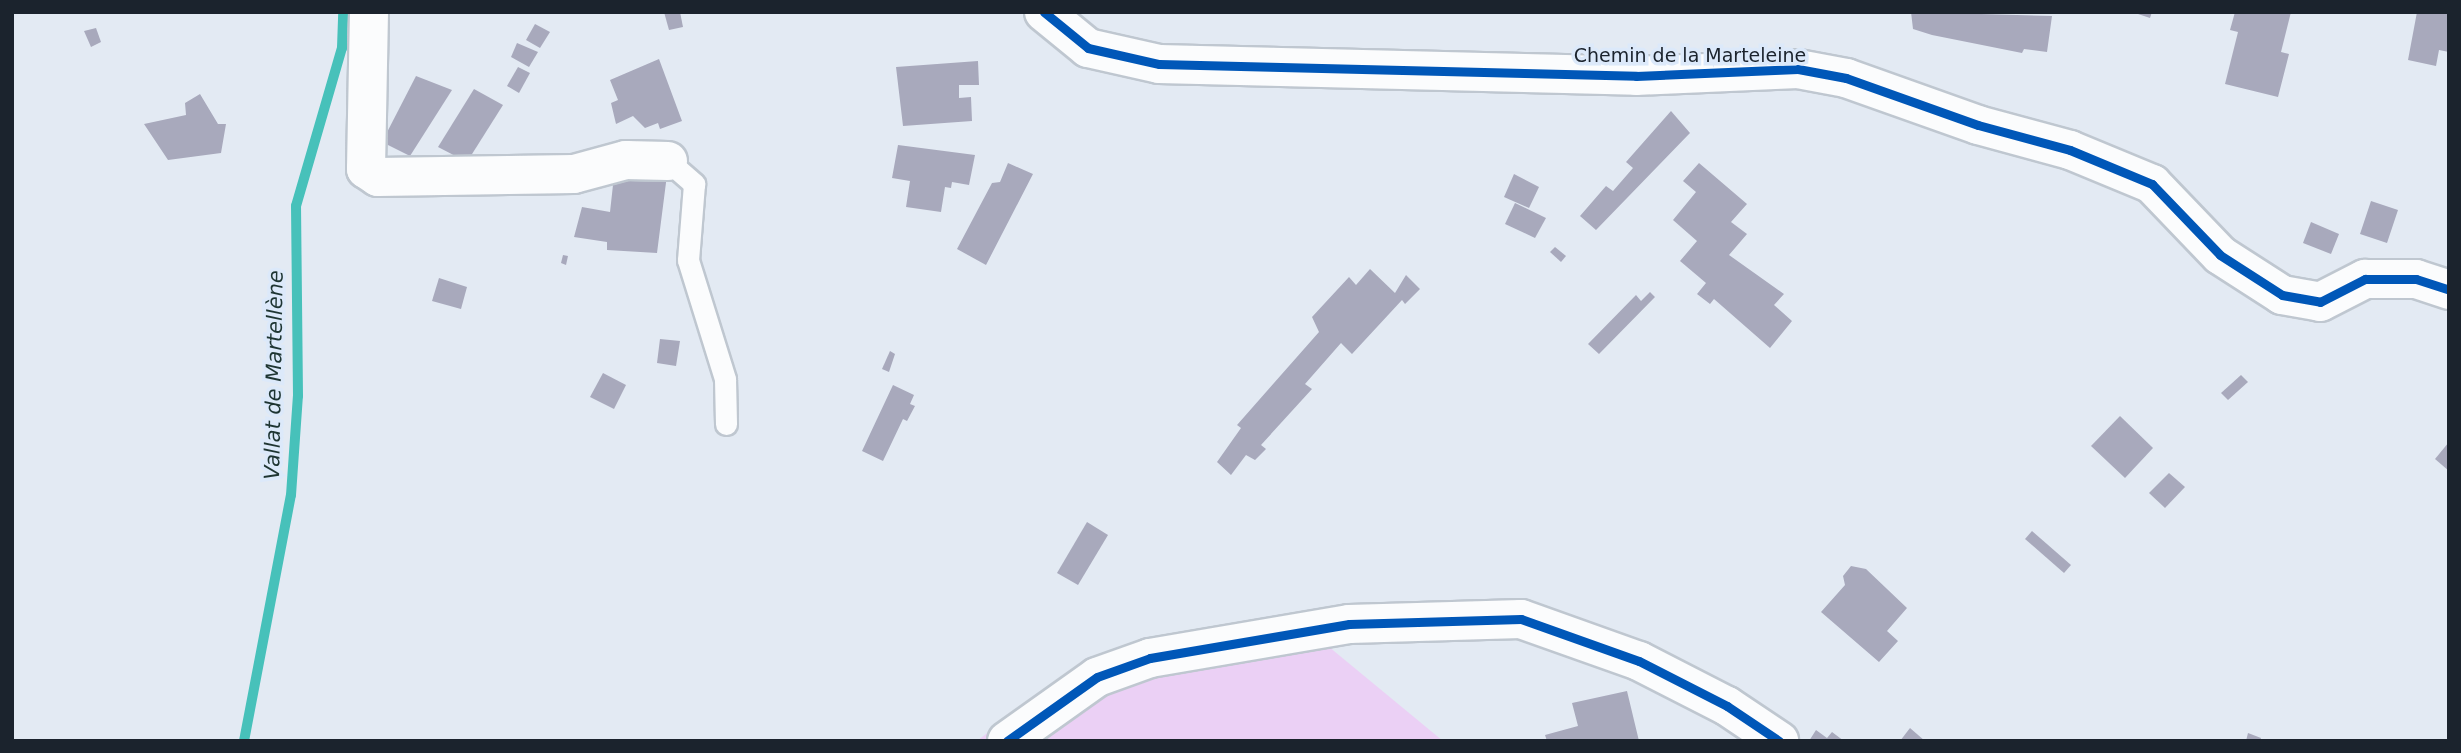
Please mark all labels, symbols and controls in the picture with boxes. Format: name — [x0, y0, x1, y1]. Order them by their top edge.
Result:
street label: Chemin de la Marteleine — [1574, 45, 1806, 67]
water label: Vallat de Martellène — [260, 270, 288, 480]

